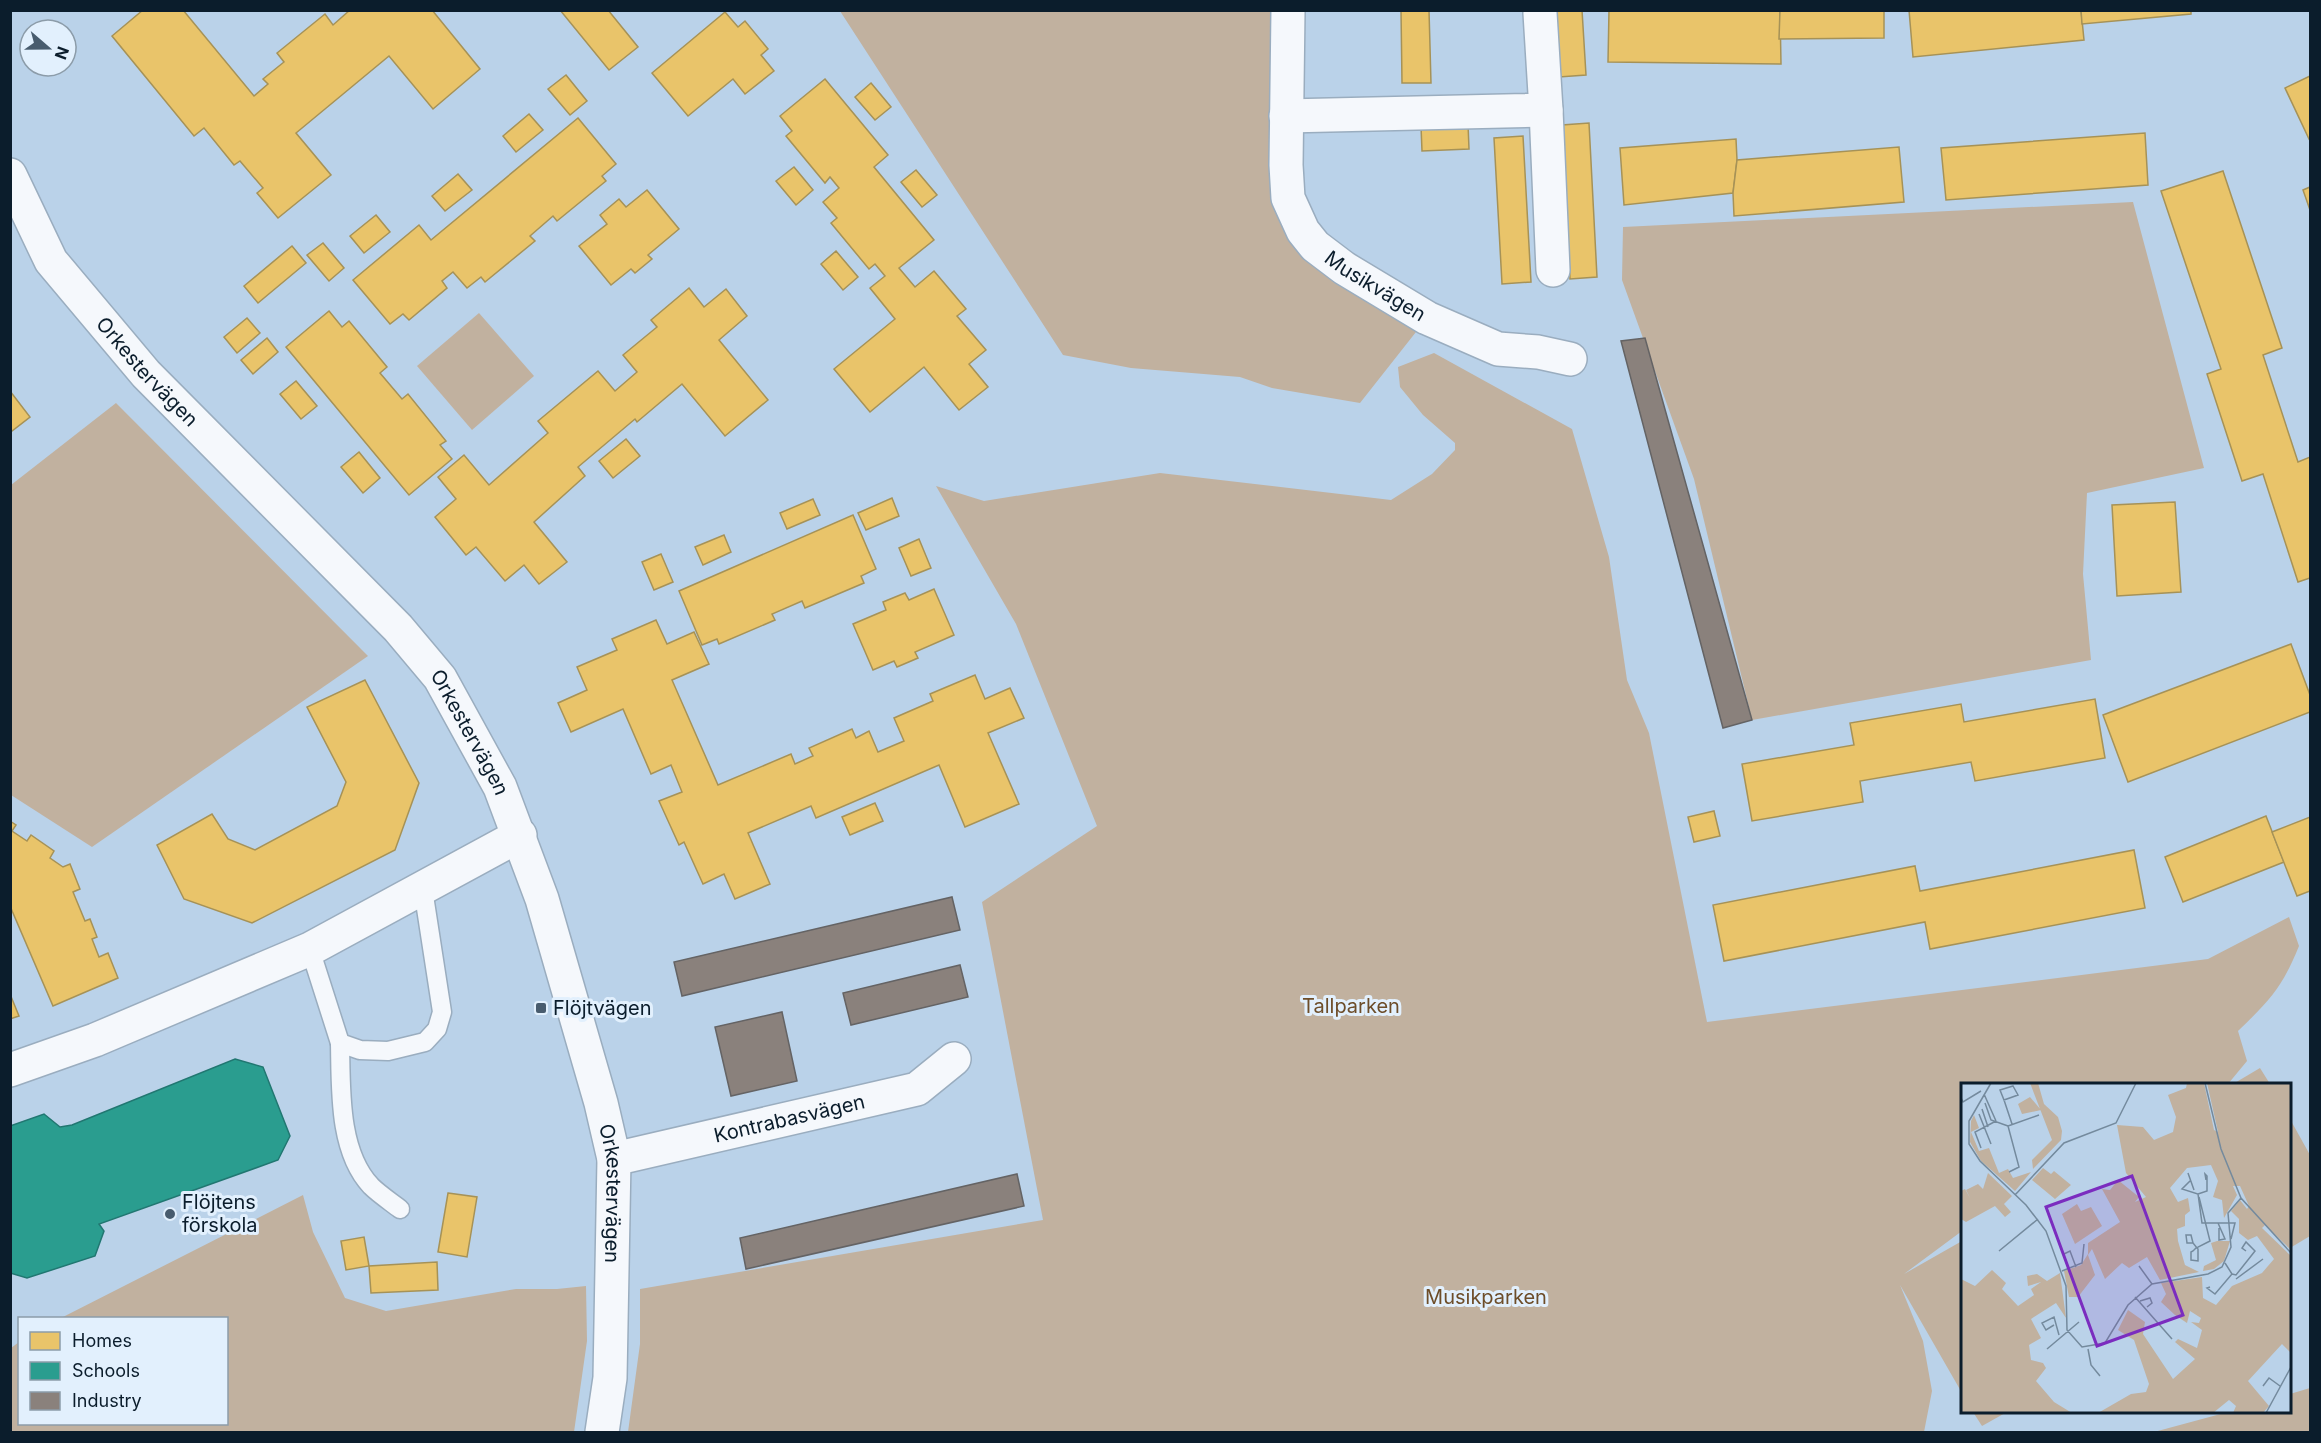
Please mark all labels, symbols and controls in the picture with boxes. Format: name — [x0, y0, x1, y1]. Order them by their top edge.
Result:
north arrow — [18, 18, 78, 78]
text: N — [51, 44, 74, 62]
street label: Musikvägen — [1320, 246, 1430, 326]
street label: Orkestervägen — [91, 312, 203, 431]
street label: Orkestervägen — [426, 664, 514, 798]
park label: Tallparken — [1302, 994, 1400, 1018]
place label: Flöjtvägen — [553, 996, 652, 1020]
marker: Flöjtvägen — [534, 1001, 548, 1015]
inset map — [1961, 1083, 2291, 1413]
street label: Kontrabasvägen — [712, 1089, 867, 1148]
street label: Orkestervägen — [594, 1121, 626, 1263]
place label: Flöjtens förskola — [182, 1190, 258, 1237]
marker: Flöjtens förskola — [163, 1207, 177, 1221]
park label: Musikparken — [1425, 1285, 1547, 1309]
legend — [18, 1317, 228, 1425]
text: Homes — [72, 1330, 132, 1351]
text: Schools — [72, 1360, 140, 1381]
text: Industry — [72, 1390, 142, 1411]

